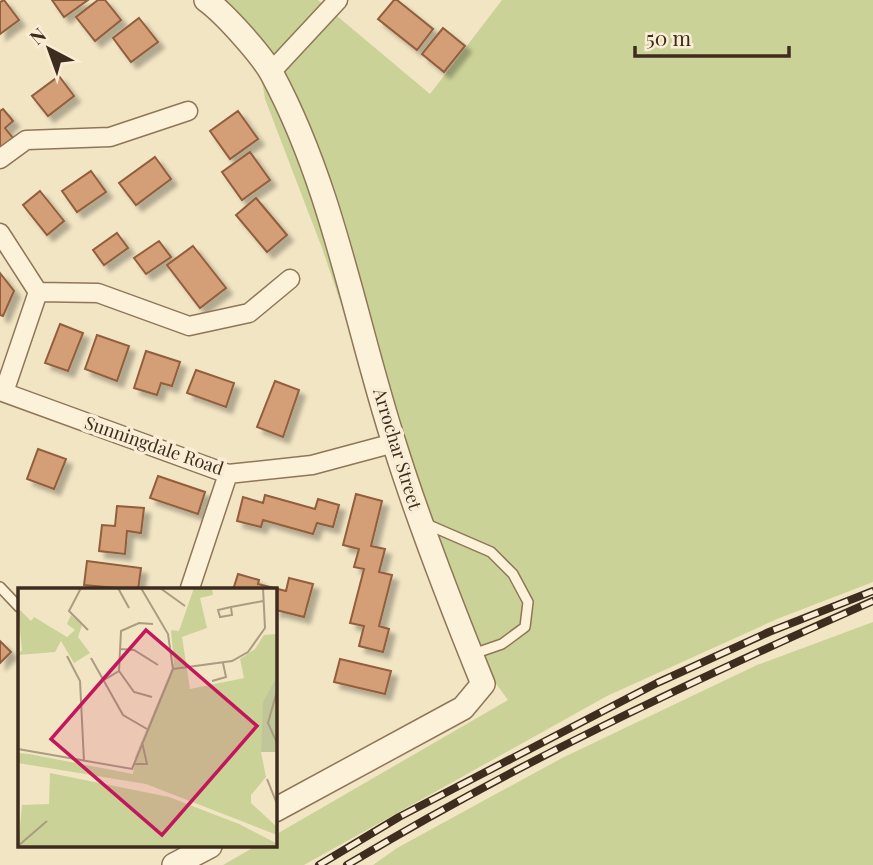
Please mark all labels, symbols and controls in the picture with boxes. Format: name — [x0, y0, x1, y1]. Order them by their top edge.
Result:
north arrow — [14, 14, 84, 84]
scale bar — [635, 14, 789, 58]
text: N — [23, 21, 51, 50]
text: 50 m — [646, 23, 692, 51]
street label: Arrochar Street — [368, 384, 428, 513]
street label: Sunningdale Road — [82, 410, 228, 480]
inset map — [18, 588, 276, 848]

